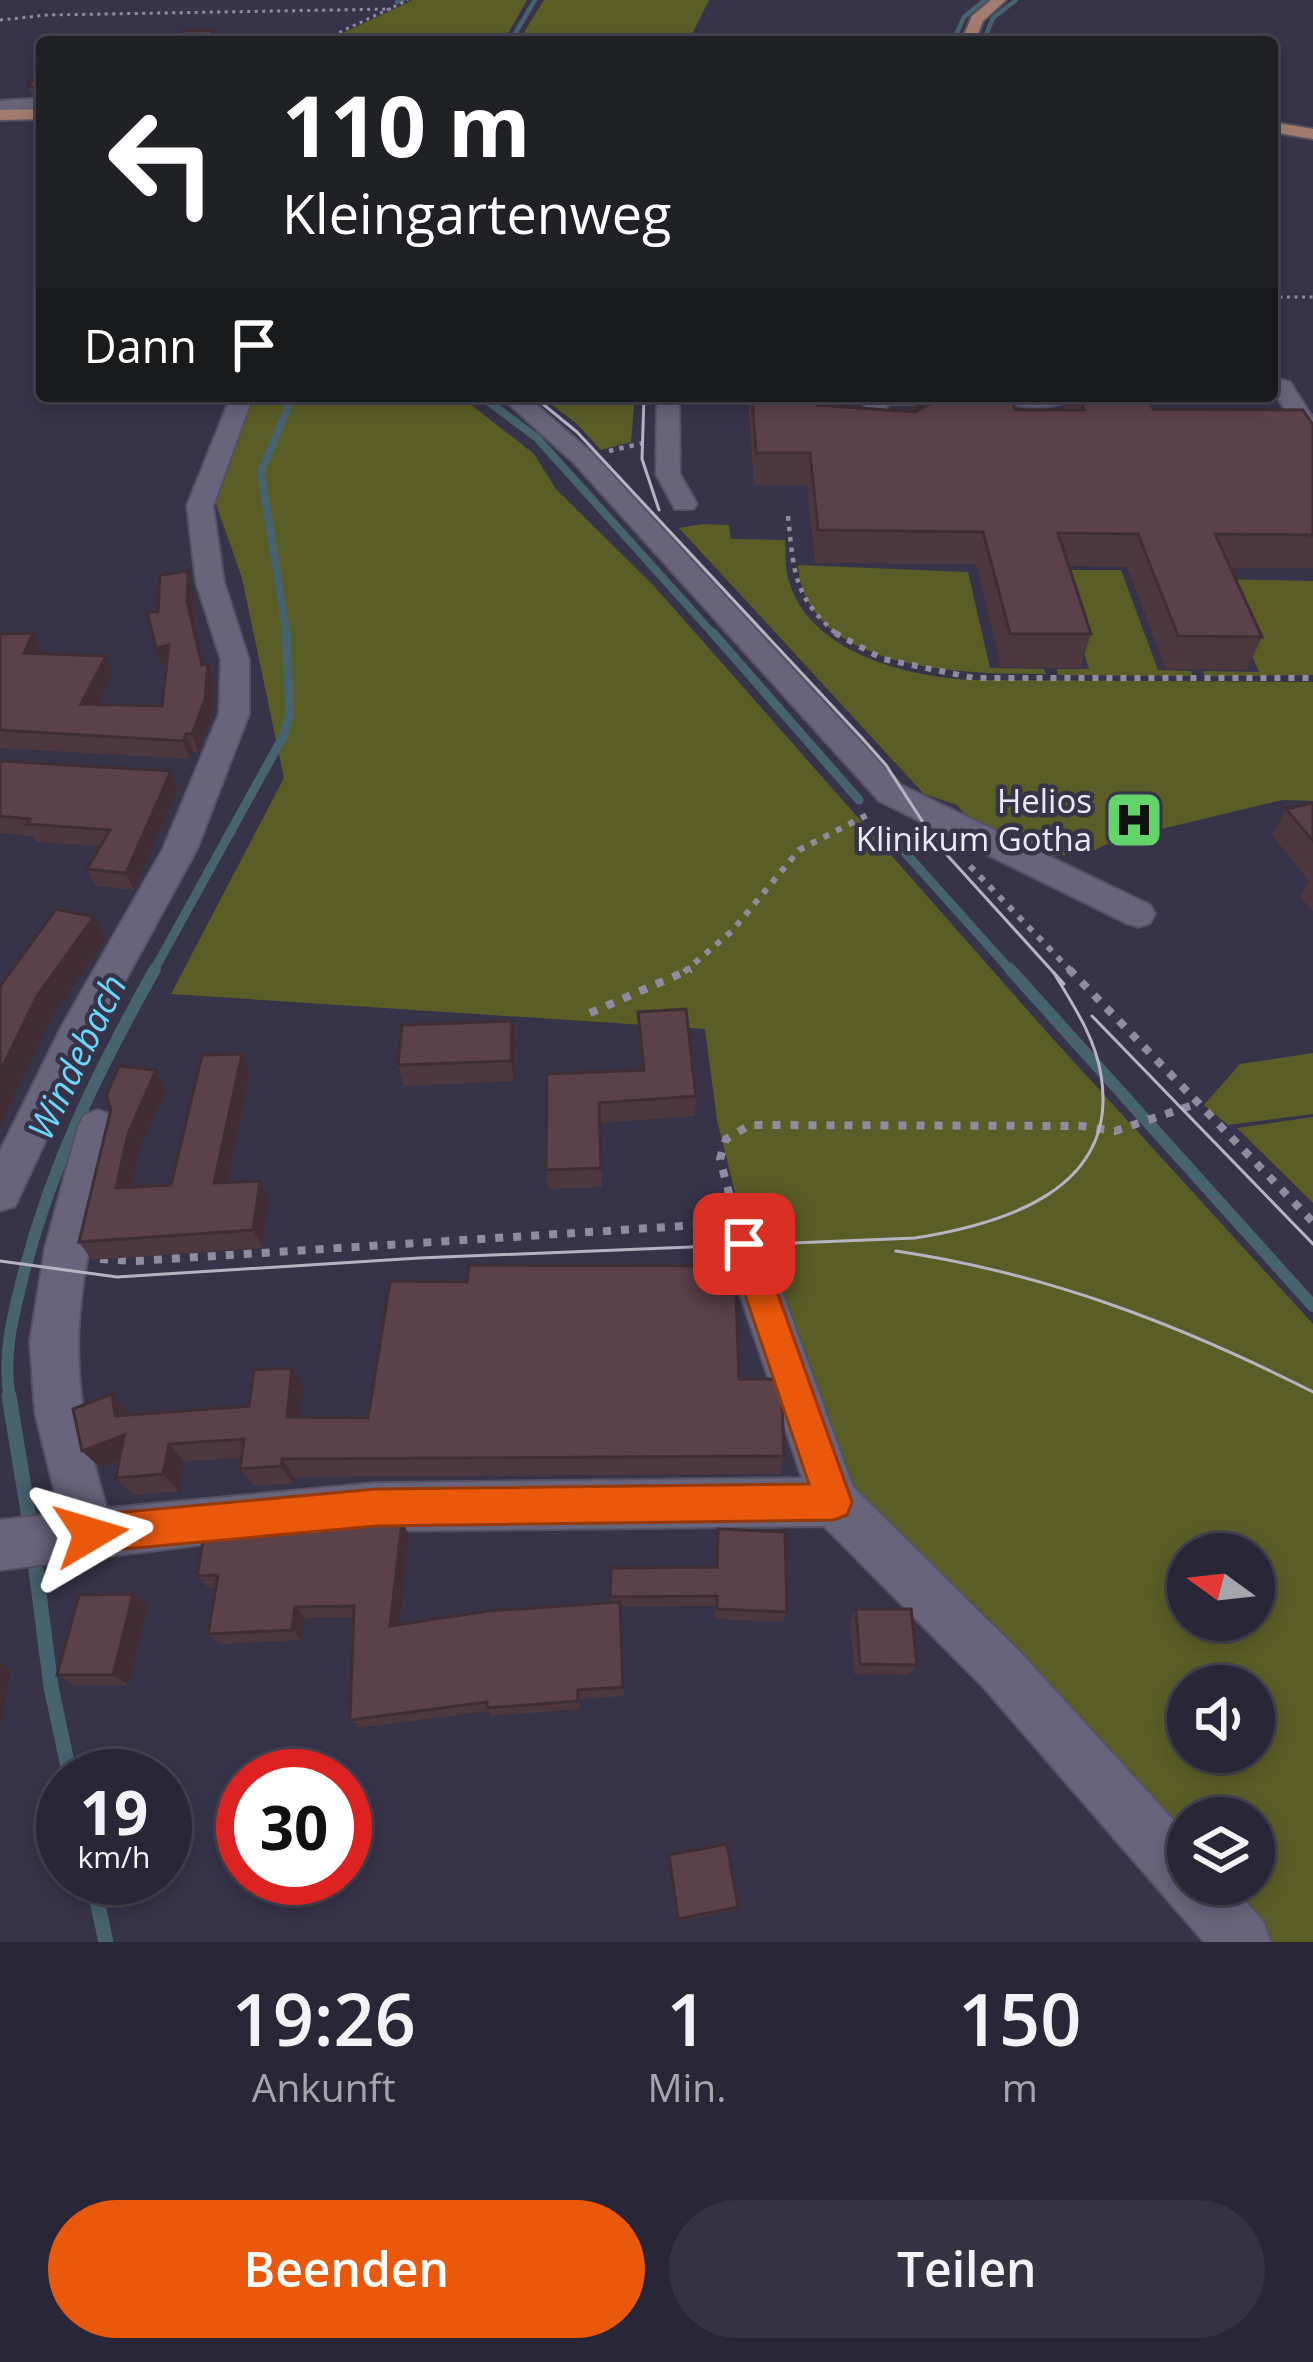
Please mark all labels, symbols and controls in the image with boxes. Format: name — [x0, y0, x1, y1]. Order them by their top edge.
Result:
text: 110 m — [282, 67, 530, 182]
icon: left — [84, 84, 240, 240]
text: Kleingartenweg — [282, 176, 671, 250]
icon: arrive — [221, 312, 287, 378]
text: Dann — [84, 315, 197, 376]
place label: Helios Klinikum Gotha — [856, 778, 1092, 861]
hospital icon: Helios Klinikum Gotha — [1103, 789, 1165, 851]
water label: Windebach — [16, 966, 137, 1147]
pin — [693, 1193, 795, 1295]
icon: arrive — [711, 1211, 777, 1277]
position arrow — [28, 1471, 154, 1597]
north arrow — [1167, 1533, 1275, 1641]
map controls — [1167, 1533, 1275, 1905]
button: sound — [1167, 1665, 1275, 1773]
speed limit sign: 30 — [216, 1749, 372, 1905]
text: 19 — [80, 1771, 148, 1853]
button: layers — [1167, 1797, 1275, 1905]
text: km/h — [78, 1836, 150, 1877]
text: 19:26 — [231, 1969, 416, 2067]
text: 1 — [666, 1969, 708, 2067]
text: 150 — [958, 1969, 1081, 2067]
text: Ankunft — [252, 2060, 396, 2113]
text: Min. — [647, 2060, 726, 2113]
text: m — [1002, 2060, 1038, 2113]
button: Beenden — [48, 2200, 645, 2338]
button: Teilen — [669, 2200, 1265, 2338]

